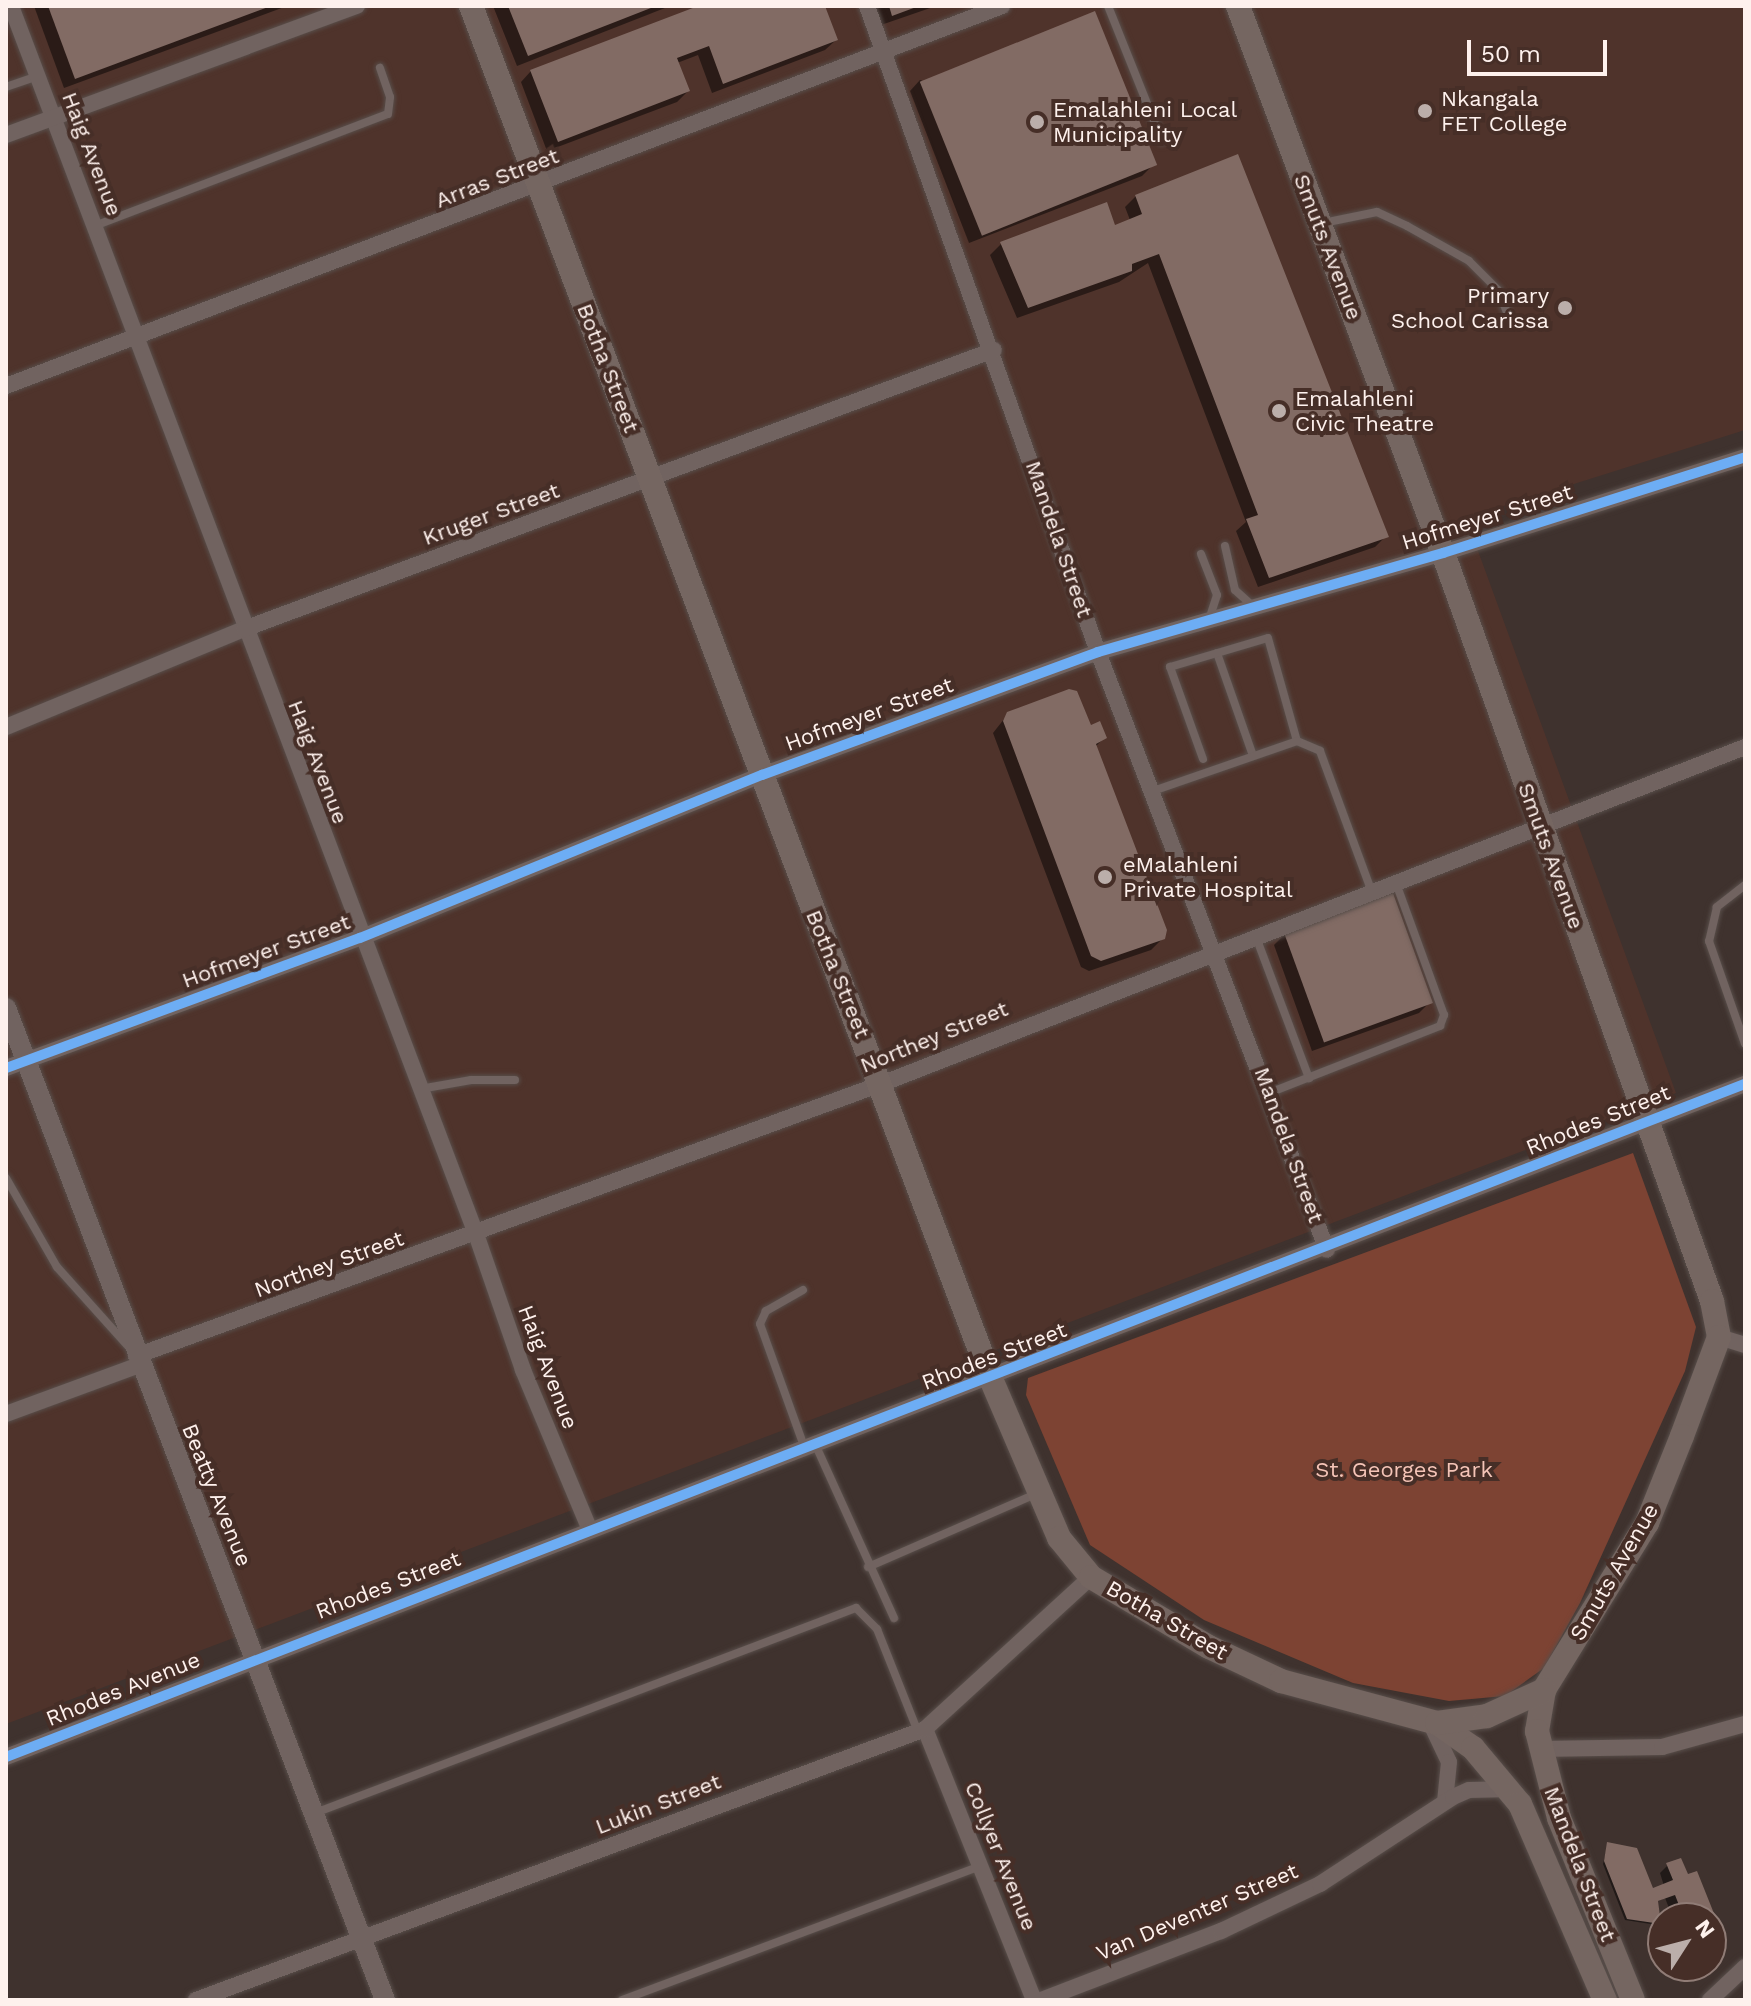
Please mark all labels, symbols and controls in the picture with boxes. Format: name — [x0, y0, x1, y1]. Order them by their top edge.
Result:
scale bar — [1471, 24, 1611, 74]
text: 50 m — [1481, 40, 1541, 68]
place label: Nkangala FET College — [1441, 85, 1568, 136]
street label: Haig Avenue — [56, 88, 128, 220]
place label: Emalahleni Local Municipality — [1053, 96, 1237, 148]
marker: Nkangala FET College — [1416, 102, 1434, 120]
marker: Emalahleni Local Municipality — [1028, 113, 1046, 131]
street label: Arras Street — [432, 142, 562, 214]
street label: Smuts Avenue — [1288, 170, 1368, 324]
place label: Primary School Carissa — [1390, 282, 1549, 334]
marker: Primary School Carissa — [1556, 299, 1574, 317]
street label: Botha Street — [571, 300, 645, 436]
place label: Emalahleni Civic Theatre — [1295, 385, 1435, 436]
marker: Emalahleni Civic Theatre — [1270, 402, 1288, 420]
street label: Mandela Street — [1020, 457, 1098, 621]
street label: Kruger Street — [419, 477, 563, 551]
street label: Hofmeyer Street — [1398, 478, 1576, 556]
street label: Hofmeyer Street — [781, 671, 957, 757]
street label: Haig Avenue — [282, 696, 354, 828]
street label: Smuts Avenue — [1512, 779, 1590, 933]
place label: eMalahleni Private Hospital — [1123, 851, 1293, 902]
marker: eMalahleni Private Hospital — [1094, 866, 1116, 888]
street label: Botha Street — [800, 906, 876, 1042]
street label: Hofmeyer Street — [178, 908, 354, 994]
street label: Northey Street — [856, 995, 1012, 1079]
street label: Mandela Street — [1249, 1063, 1329, 1227]
street label: Rhodes Street — [1522, 1079, 1674, 1161]
street label: Northey Street — [250, 1225, 408, 1303]
street label: Haig Avenue — [512, 1301, 584, 1433]
street label: Rhodes Street — [918, 1316, 1070, 1396]
street label: Beatty Avenue — [176, 1419, 258, 1571]
park label: St. Georges Park — [1315, 1457, 1493, 1483]
street label: Smuts Avenue — [1564, 1498, 1664, 1646]
street label: Rhodes Street — [312, 1545, 464, 1625]
street label: Botha Street — [1101, 1574, 1233, 1666]
street label: Rhodes Avenue — [42, 1646, 204, 1732]
street label: Lukin Street — [592, 1768, 724, 1840]
street label: Collyer Avenue — [959, 1777, 1043, 1935]
street label: Mandela Street — [1538, 1783, 1622, 1945]
street label: Van Deventer Street — [1092, 1857, 1302, 1967]
north arrow — [1647, 1902, 1727, 1982]
text: N — [1690, 1915, 1720, 1943]

